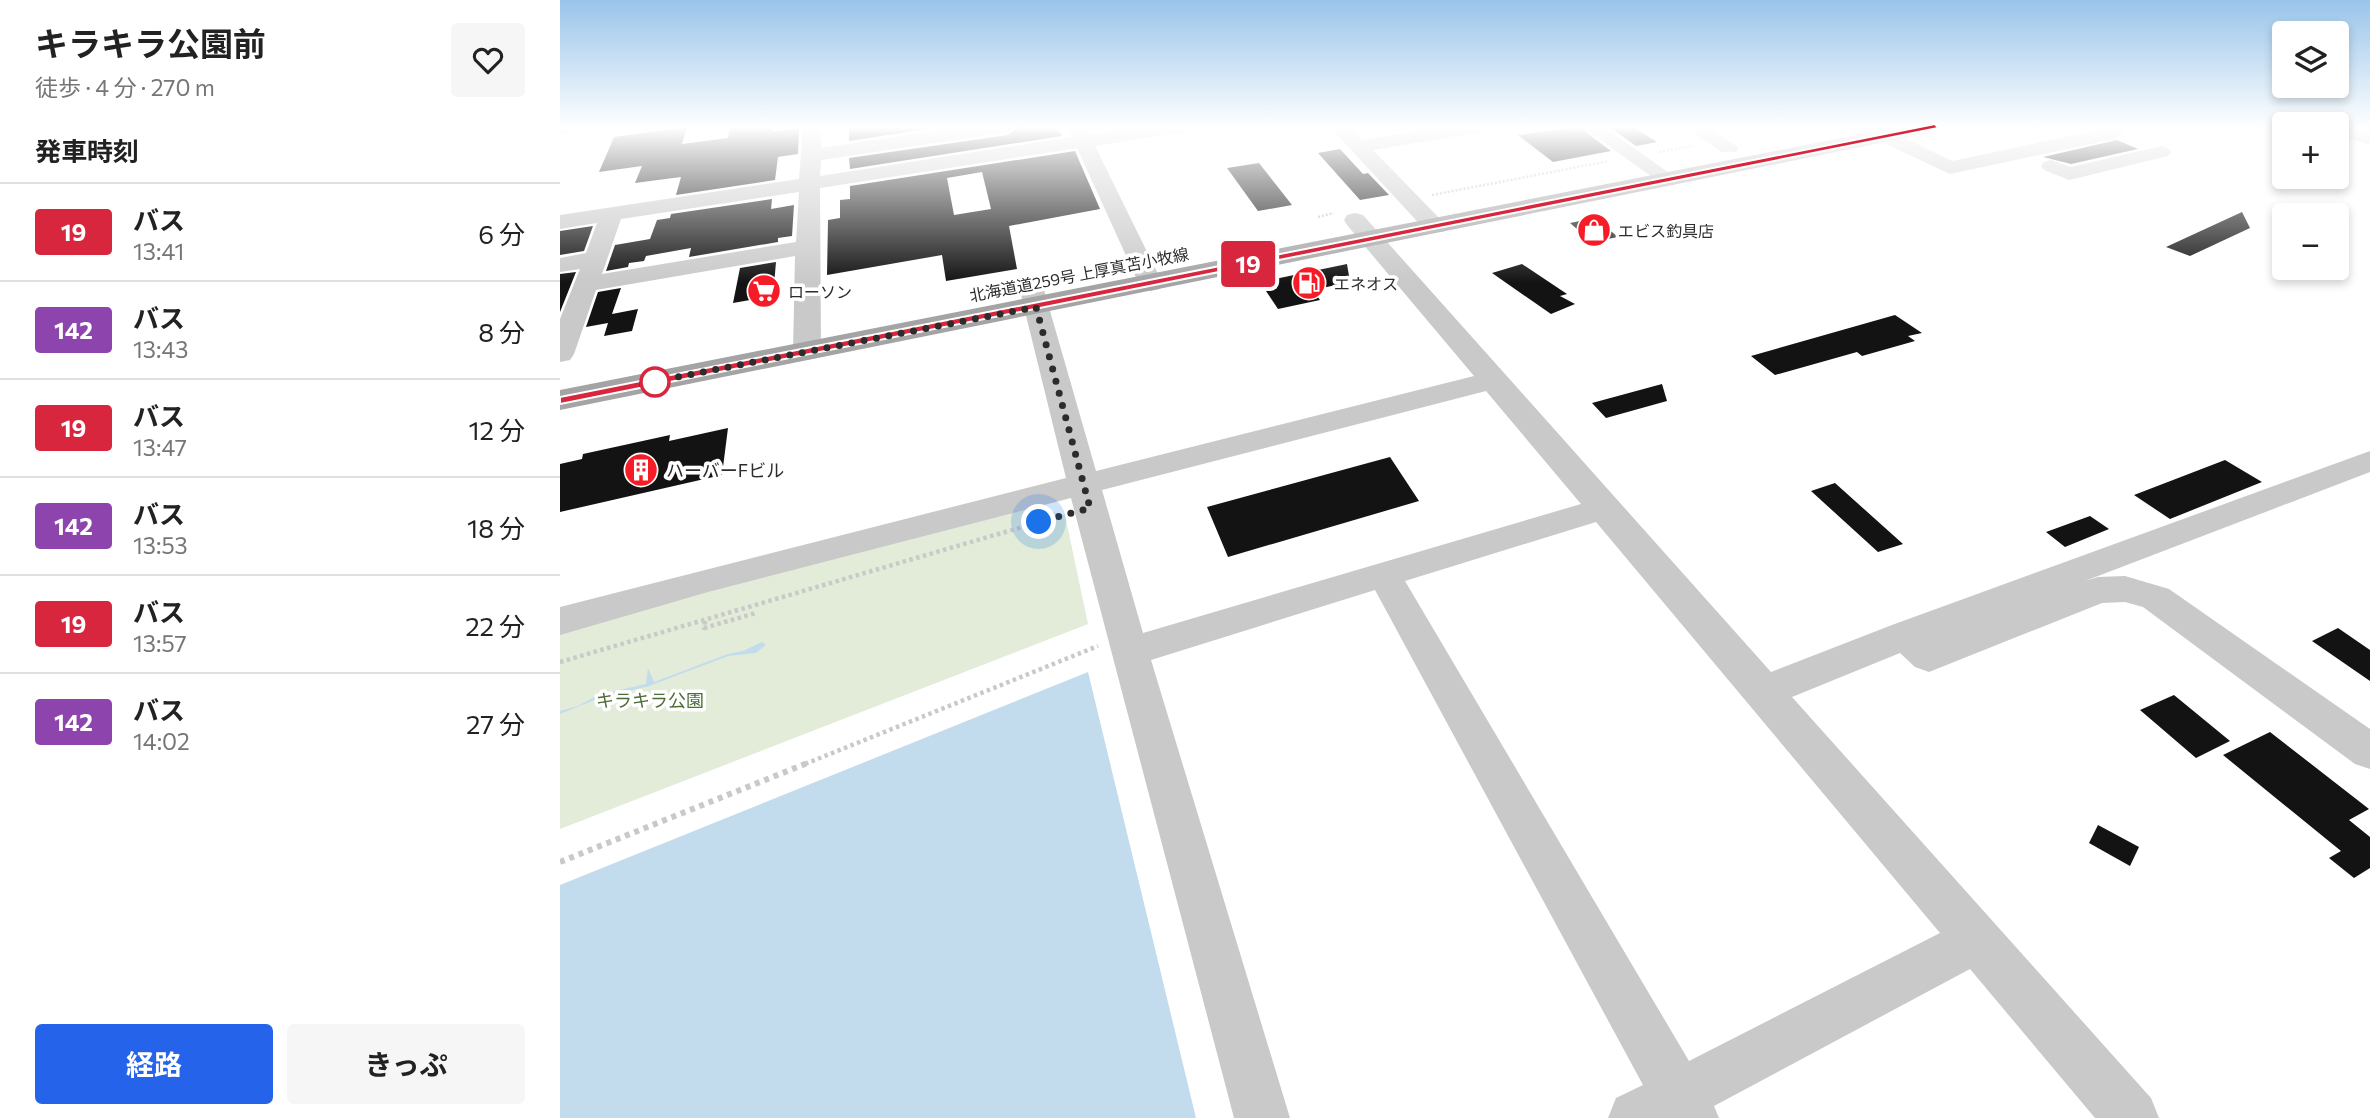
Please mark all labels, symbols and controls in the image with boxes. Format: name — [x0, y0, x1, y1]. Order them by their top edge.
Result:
map controls — [2272, 21, 2349, 280]
button: layers — [2272, 21, 2349, 98]
text: キラキラ公園前 — [35, 22, 266, 63]
button: heart — [451, 23, 525, 97]
text: 徒歩 · 4 分 · 270 m — [35, 73, 215, 101]
button: + — [2272, 112, 2349, 189]
text: 発車時刻 — [35, 135, 139, 166]
button: − — [2272, 203, 2349, 280]
text: バス — [133, 204, 185, 235]
shop icon: エビス釣具店 — [1575, 211, 1613, 249]
text: 19 — [61, 217, 86, 246]
text: 6 分 — [478, 218, 525, 249]
place label: エビス釣具店 — [1618, 221, 1714, 240]
text: 13:41 — [133, 237, 184, 265]
line badge: 19 — [1216, 241, 1280, 287]
street label: 北海道道259号 上厚真苫小牧線 — [968, 243, 1190, 305]
text: 19 — [1235, 249, 1261, 278]
fuel station icon: エネオス — [1290, 264, 1328, 302]
supermarket icon: ローソン — [745, 272, 783, 310]
place label: エネオス — [1334, 274, 1398, 293]
place label: ローソン — [788, 282, 852, 301]
text: バス — [133, 302, 185, 333]
text: 142 — [54, 315, 93, 344]
text: 8 分 — [478, 316, 525, 347]
text: 13:43 — [133, 335, 188, 363]
unlabelled marker — [640, 367, 670, 397]
text: バス — [133, 400, 185, 431]
text: 19 — [61, 413, 86, 442]
text: 12 分 — [468, 414, 525, 445]
text: 13:47 — [133, 433, 187, 461]
building icon: ハーバーFビル — [622, 451, 660, 489]
place label: ハーバーFビル — [666, 459, 784, 481]
text: バス — [133, 498, 185, 529]
your location — [1021, 504, 1056, 539]
text: 142 — [54, 511, 93, 540]
text: 18 分 — [467, 512, 525, 543]
text: 13:53 — [133, 531, 188, 559]
text: バス — [133, 596, 185, 627]
text: 19 — [61, 609, 86, 638]
text: 22 分 — [465, 610, 525, 641]
text: 13:57 — [133, 629, 187, 657]
park label: キラキラ公園 — [596, 689, 704, 711]
text: バス — [133, 694, 185, 725]
text: 142 — [54, 707, 93, 736]
text: 27 分 — [466, 708, 525, 739]
text: 14:02 — [133, 727, 190, 755]
button: 経路 — [35, 1024, 273, 1104]
button: きっぷ — [287, 1024, 525, 1104]

